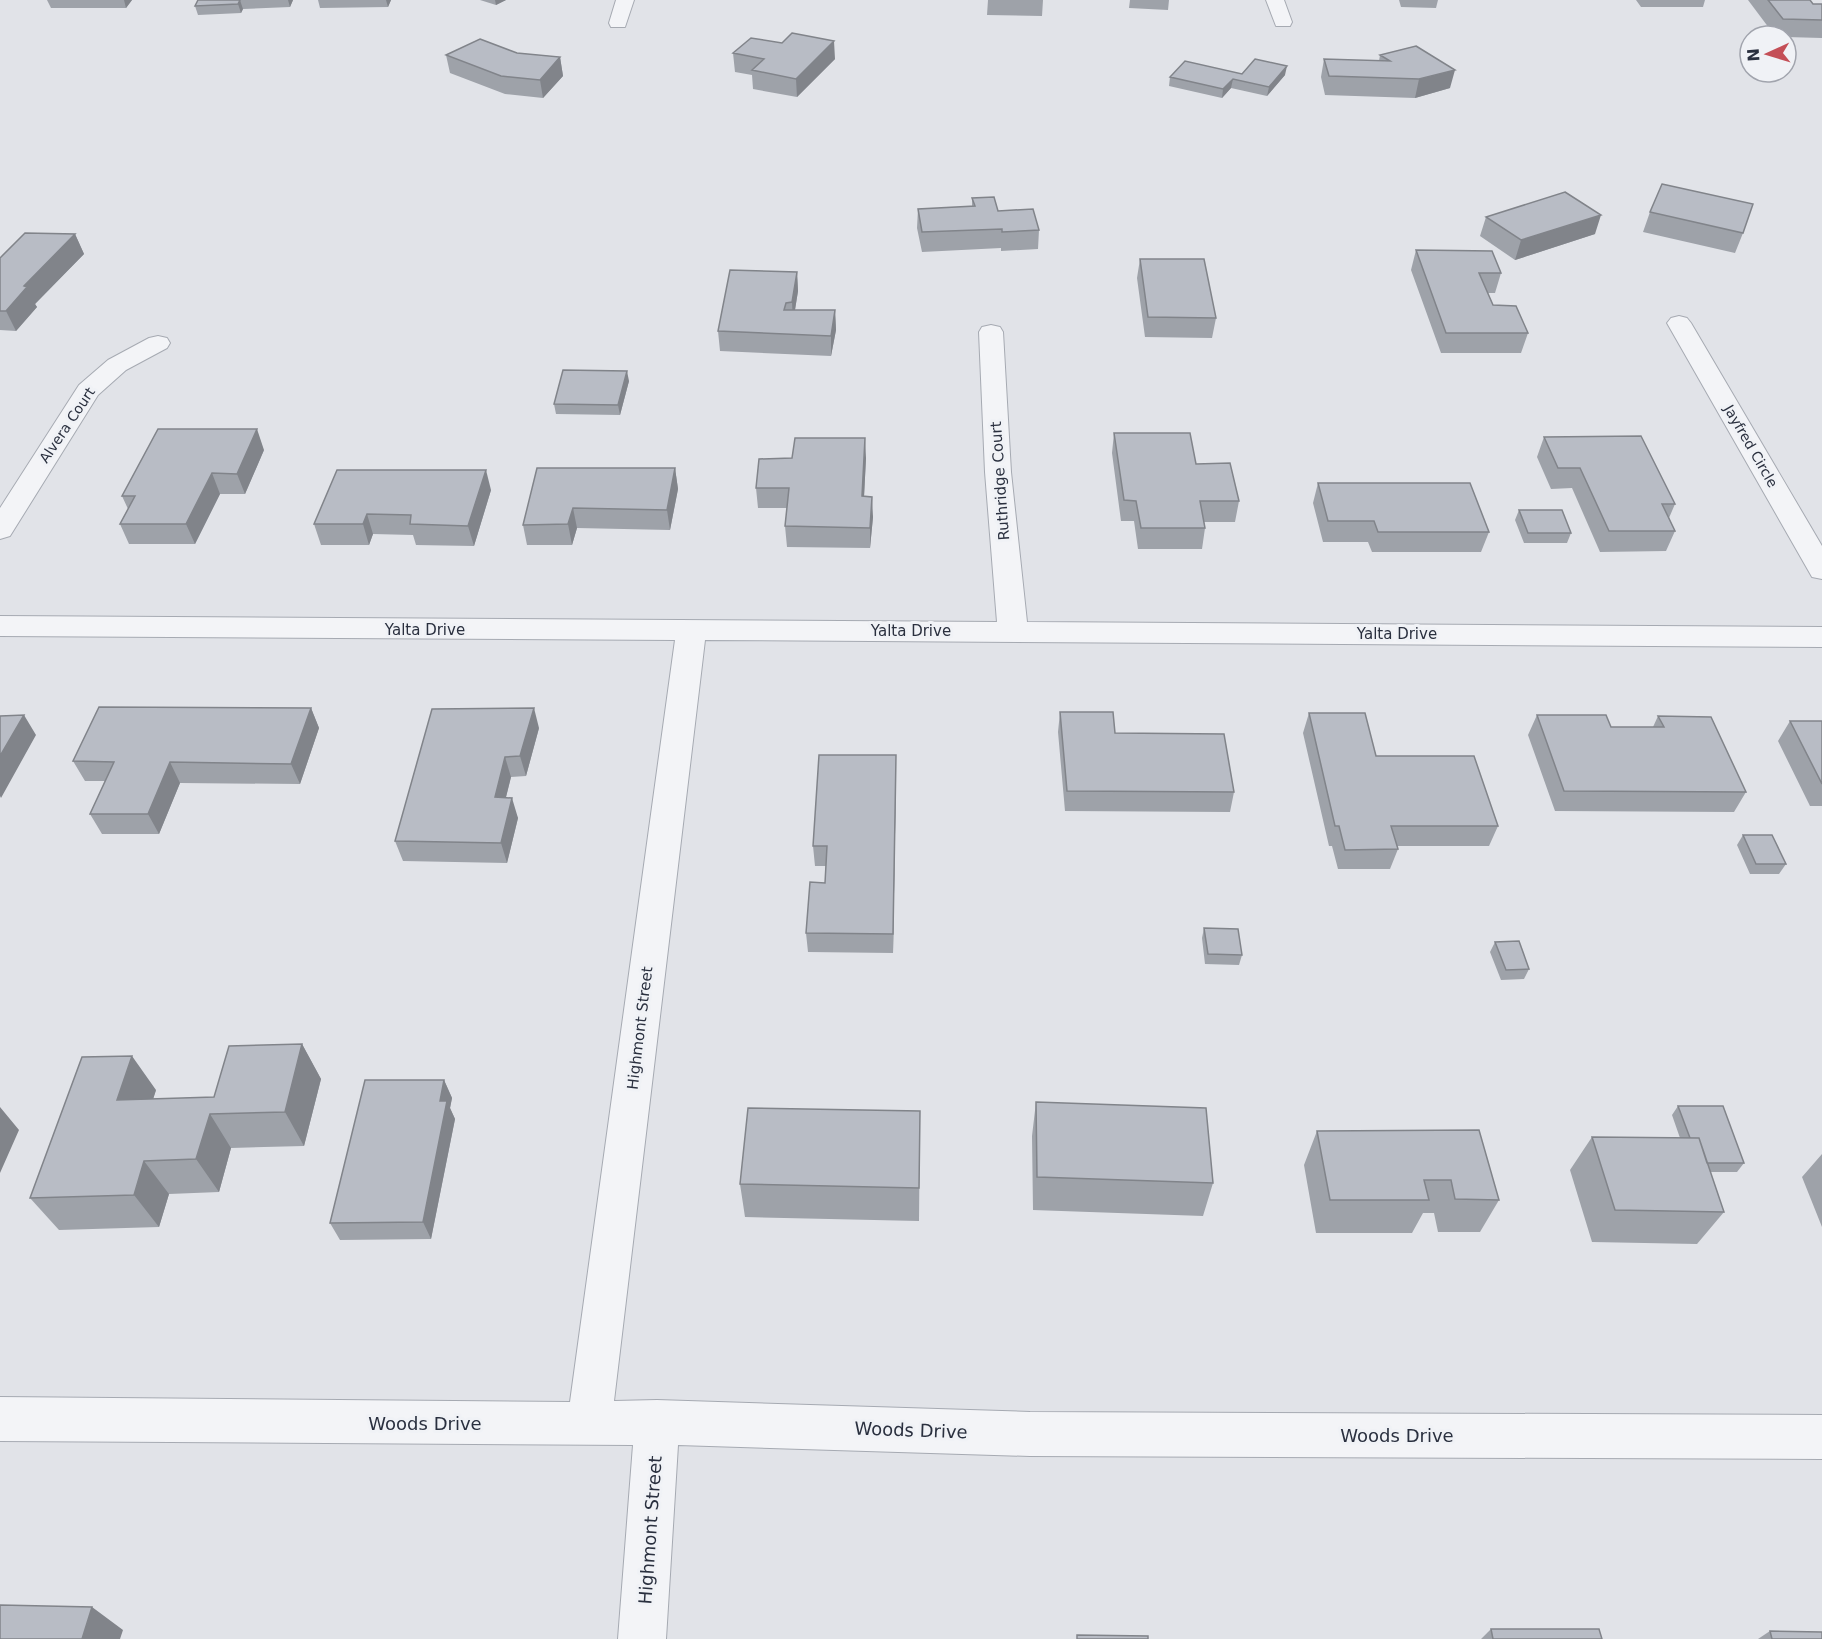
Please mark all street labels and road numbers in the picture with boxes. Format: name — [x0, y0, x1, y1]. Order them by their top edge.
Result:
street label: Alvera Court — [36, 384, 98, 466]
street label: Jayfred Circle — [1720, 401, 1781, 490]
street label: Ruthridge Court — [987, 421, 1013, 541]
street label: Yalta Drive — [384, 621, 465, 639]
street label: Yalta Drive — [870, 622, 951, 640]
street label: Yalta Drive — [1356, 625, 1437, 643]
street label: Highmont Street — [624, 965, 657, 1091]
street label: Woods Drive — [368, 1413, 482, 1434]
street label: Woods Drive — [854, 1418, 968, 1442]
street label: Woods Drive — [1340, 1425, 1454, 1446]
street label: Highmont Street — [634, 1455, 666, 1605]

